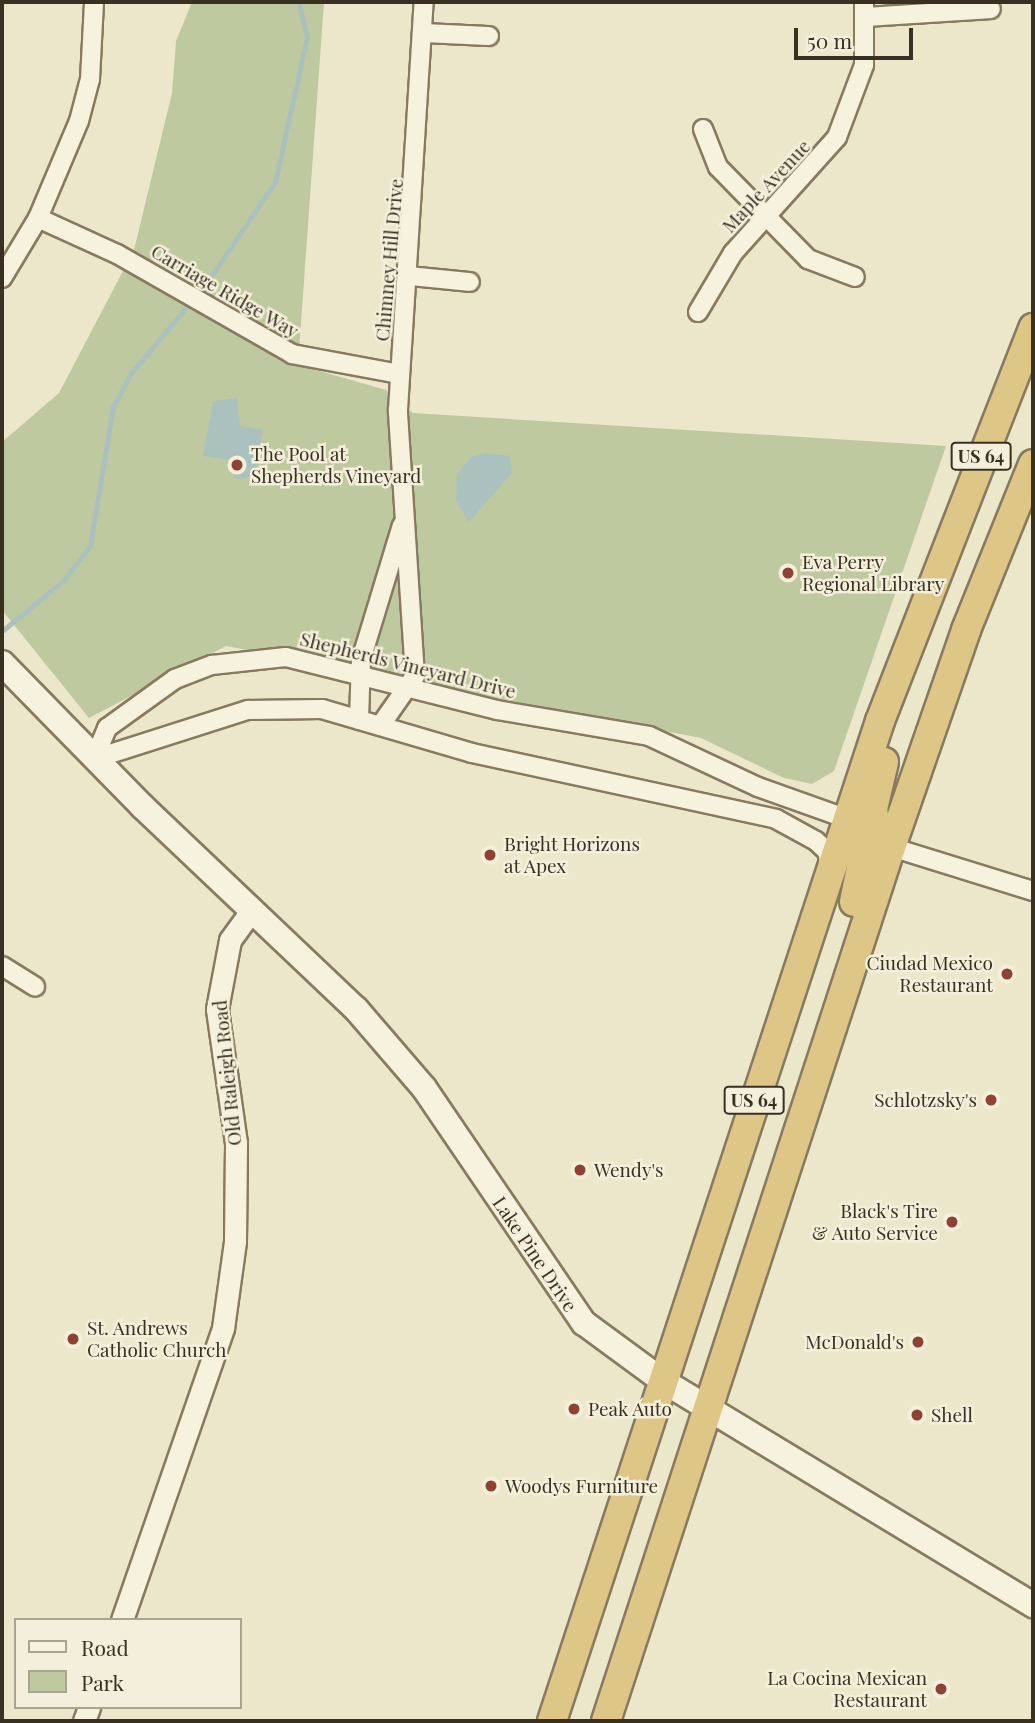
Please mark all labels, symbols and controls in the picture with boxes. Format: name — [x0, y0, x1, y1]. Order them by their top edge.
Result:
scale bar — [797, 14, 916, 58]
text: 50 m — [807, 26, 852, 54]
street label: Maple Avenue — [717, 135, 815, 237]
street label: Chimney Hill Drive — [371, 177, 407, 343]
street label: Carriage Ridge Way — [147, 239, 303, 343]
road number: US 64 — [950, 442, 1012, 470]
place label: The Pool at Shepherds Vineyard — [251, 443, 422, 487]
marker: The Pool at Shepherds Vineyard — [229, 457, 245, 473]
place label: Eva Perry Regional Library — [802, 551, 944, 595]
marker: Eva Perry Regional Library — [780, 565, 796, 581]
street label: Shepherds Vineyard Drive — [297, 627, 519, 703]
place label: Bright Horizons at Apex — [504, 833, 640, 877]
marker: Bright Horizons at Apex — [482, 847, 498, 863]
place label: Ciudad Mexico Restaurant — [866, 952, 993, 996]
marker: Ciudad Mexico Restaurant — [999, 966, 1015, 982]
street label: Old Raleigh Road — [208, 999, 246, 1147]
road number: US 64 — [722, 1086, 786, 1114]
place label: Schlotzsky's — [874, 1089, 977, 1111]
marker: Schlotzsky's — [983, 1092, 999, 1108]
place label: Wendy's — [594, 1159, 664, 1181]
marker: Wendy's — [572, 1162, 588, 1178]
street label: Lake Pine Drive — [488, 1192, 582, 1316]
place label: Black's Tire & Auto Service — [811, 1200, 938, 1244]
marker: Black's Tire & Auto Service — [944, 1214, 960, 1230]
place label: St. Andrews Catholic Church — [87, 1317, 226, 1361]
marker: St. Andrews Catholic Church — [65, 1331, 81, 1347]
place label: McDonald's — [805, 1331, 904, 1353]
marker: McDonald's — [910, 1334, 926, 1350]
place label: Peak Auto — [588, 1398, 673, 1420]
marker: Peak Auto — [566, 1401, 582, 1417]
place label: Shell — [931, 1404, 973, 1426]
marker: Shell — [909, 1407, 925, 1423]
place label: Woodys Furniture — [505, 1475, 658, 1497]
marker: Woodys Furniture — [483, 1478, 499, 1494]
legend — [14, 1618, 242, 1709]
text: Road — [81, 1633, 129, 1661]
place label: La Cocina Mexican Restaurant — [767, 1667, 927, 1711]
text: Park — [81, 1668, 124, 1696]
marker: La Cocina Mexican Restaurant — [933, 1681, 949, 1697]

